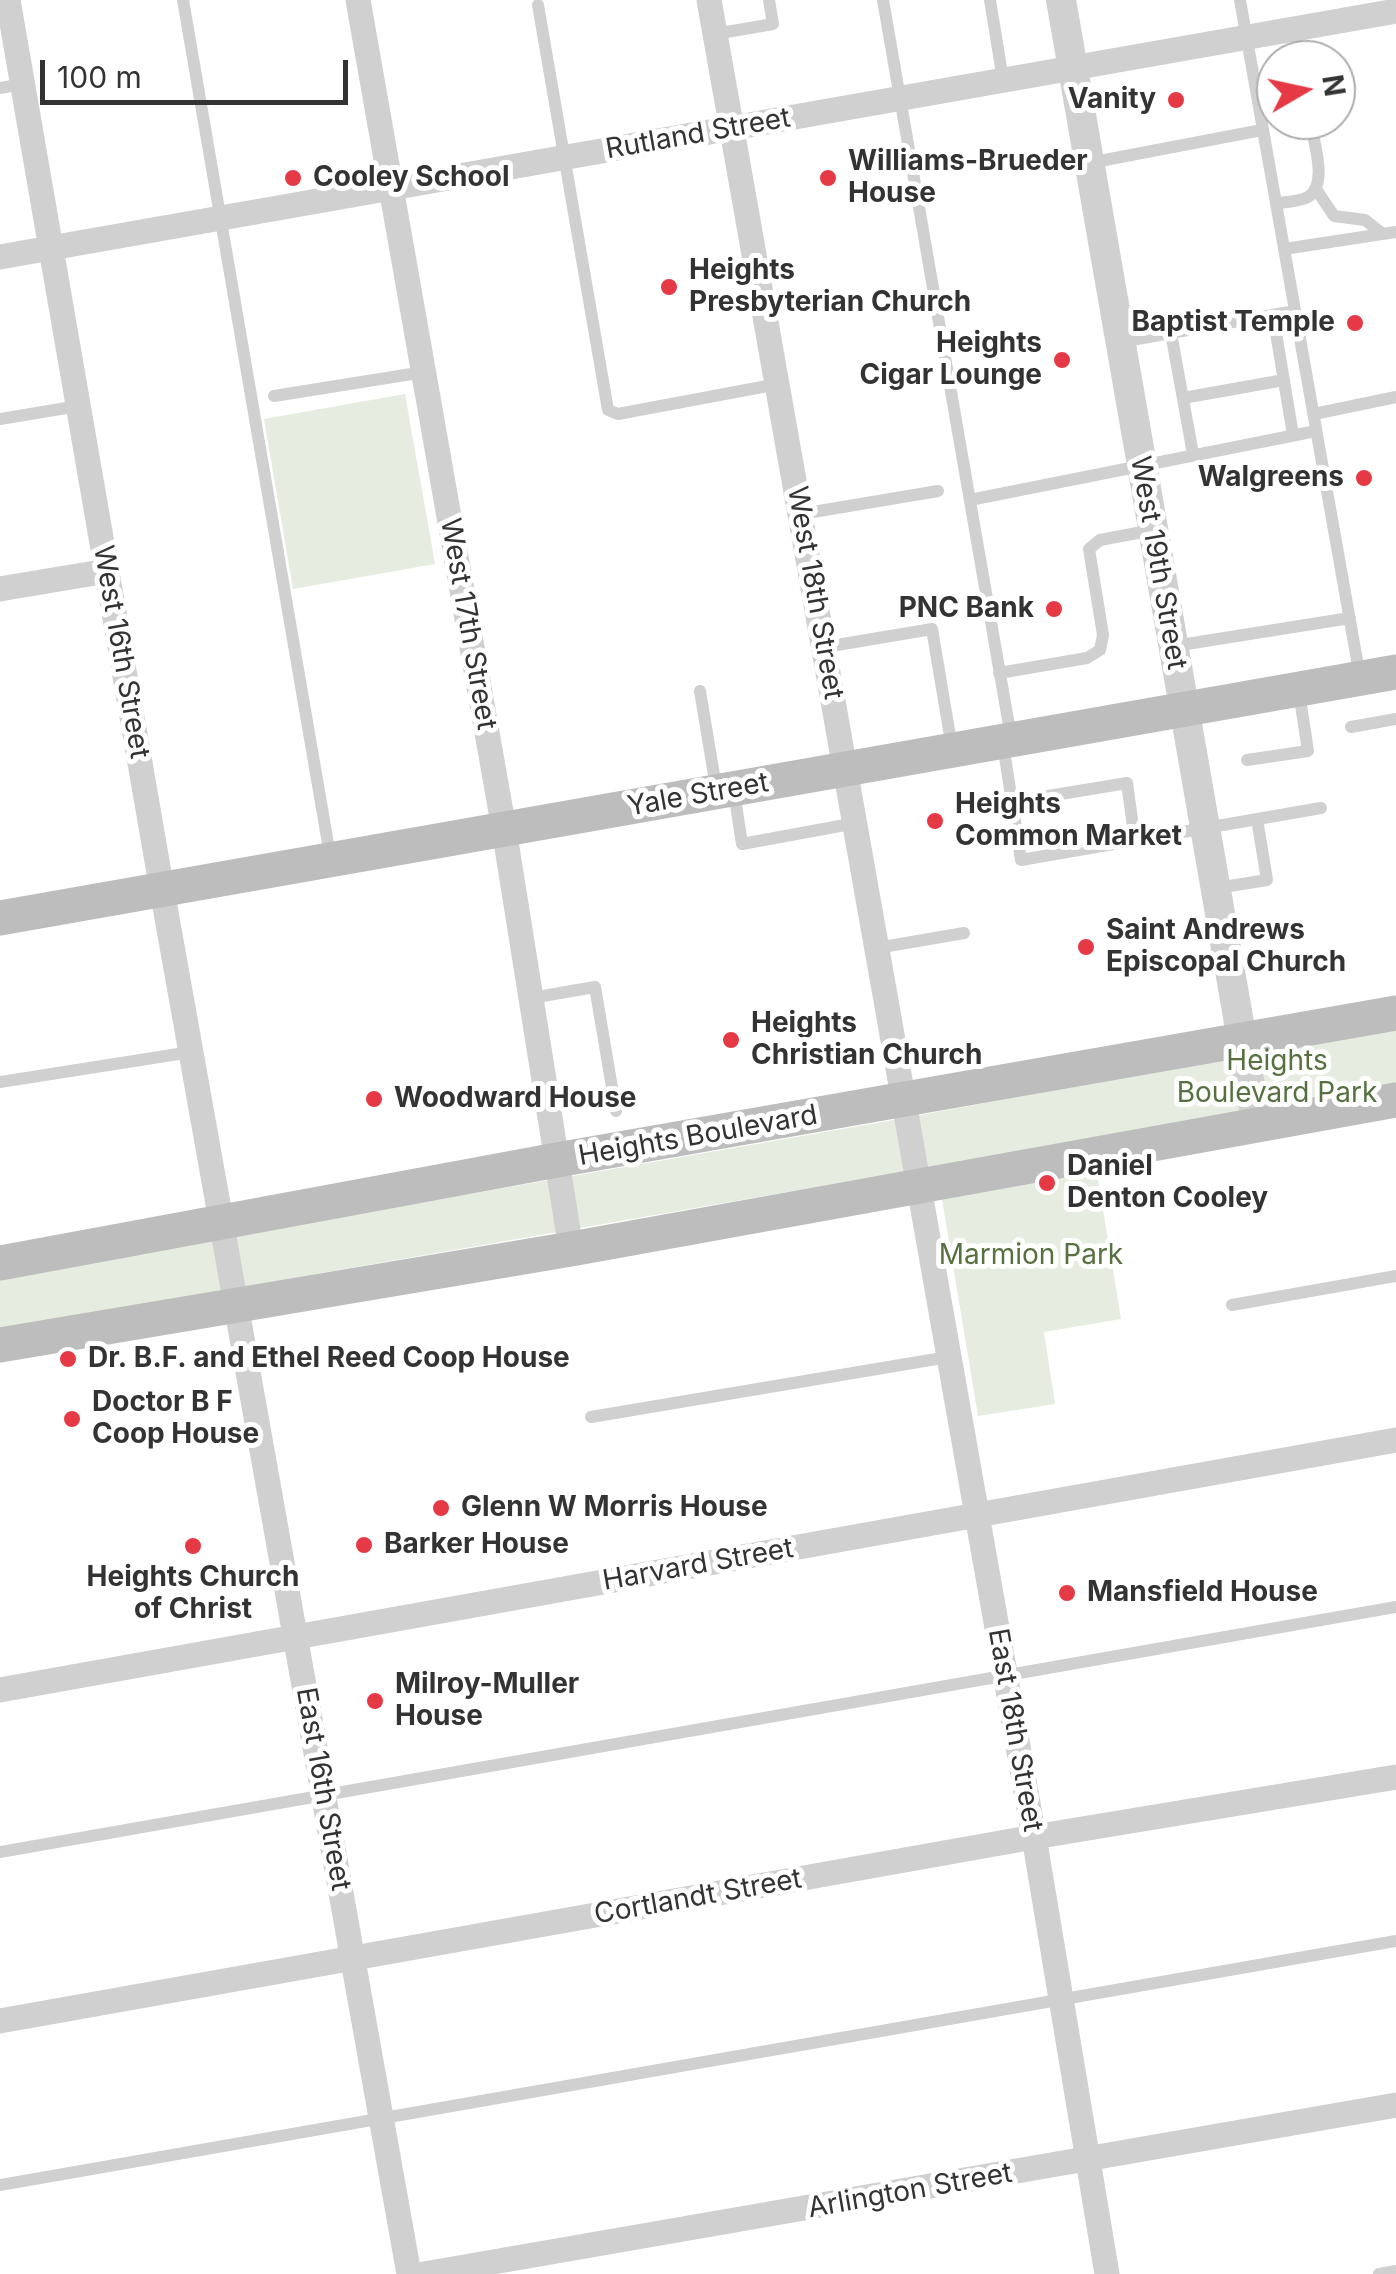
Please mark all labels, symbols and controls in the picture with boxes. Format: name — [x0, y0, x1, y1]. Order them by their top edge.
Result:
scale bar — [45, 40, 352, 102]
north arrow — [1256, 40, 1356, 140]
text: 100 m — [57, 59, 142, 95]
text: N — [1315, 72, 1352, 99]
place label: Vanity — [1068, 83, 1156, 117]
marker: Vanity — [1165, 89, 1187, 111]
street label: Rutland Street — [603, 101, 793, 167]
place label: Williams-Brueder House — [848, 145, 1088, 211]
place label: Cooley School — [313, 161, 509, 195]
marker: Cooley School — [282, 167, 304, 189]
marker: Williams-Brueder House — [817, 167, 839, 189]
place label: Heights Presbyterian Church — [689, 254, 971, 320]
marker: Heights Presbyterian Church — [658, 276, 680, 298]
place label: Baptist Temple — [1132, 306, 1335, 340]
marker: Baptist Temple — [1344, 312, 1366, 334]
place label: Heights Cigar Lounge — [859, 327, 1042, 393]
marker: Heights Cigar Lounge — [1051, 349, 1073, 371]
street label: West 19th Street — [1123, 454, 1193, 672]
place label: Walgreens — [1198, 461, 1344, 495]
marker: Walgreens — [1353, 467, 1375, 489]
street label: West 18th Street — [780, 484, 850, 702]
street label: West 17th Street — [433, 516, 503, 732]
street label: West 16th Street — [86, 543, 156, 761]
place label: PNC Bank — [899, 592, 1034, 626]
marker: PNC Bank — [1043, 598, 1065, 620]
street label: Yale Street — [625, 766, 771, 824]
place label: Heights Common Market — [955, 788, 1182, 854]
marker: Heights Common Market — [924, 810, 946, 832]
place label: Saint Andrews Episcopal Church — [1106, 914, 1346, 980]
marker: Saint Andrews Episcopal Church — [1075, 936, 1097, 958]
place label: Heights Christian Church — [751, 1007, 982, 1073]
marker: Heights Christian Church — [720, 1029, 742, 1051]
park label: Heights Boulevard Park — [1177, 1045, 1377, 1111]
place label: Woodward House — [394, 1082, 637, 1116]
marker: Woodward House — [363, 1088, 385, 1110]
street label: Heights Boulevard — [576, 1098, 820, 1174]
place label: Daniel Denton Cooley — [1067, 1150, 1268, 1216]
marker: Daniel Denton Cooley — [1036, 1172, 1058, 1194]
park label: Marmion Park — [939, 1239, 1123, 1273]
place label: Dr. B.F. and Ethel Reed Coop House — [88, 1342, 570, 1376]
marker: Dr. B.F. and Ethel Reed Coop House — [57, 1348, 79, 1370]
place label: Doctor B F Coop House — [92, 1386, 259, 1452]
marker: Doctor B F Coop House — [61, 1408, 83, 1430]
place label: Glenn W Morris House — [461, 1491, 768, 1525]
marker: Glenn W Morris House — [430, 1497, 452, 1519]
place label: Barker House — [384, 1528, 569, 1562]
street label: Harvard Street — [600, 1532, 796, 1598]
marker: Barker House — [353, 1534, 375, 1556]
marker: Heights Church of Christ — [182, 1535, 204, 1557]
place label: Heights Church of Christ — [87, 1561, 299, 1627]
place label: Mansfield House — [1087, 1576, 1318, 1610]
marker: Mansfield House — [1056, 1582, 1078, 1604]
street label: East 18th Street — [981, 1626, 1049, 1834]
place label: Milroy-Muller House — [395, 1668, 579, 1734]
street label: East 16th Street — [289, 1685, 357, 1893]
marker: Milroy-Muller House — [364, 1690, 386, 1712]
street label: Cortlandt Street — [592, 1862, 804, 1932]
street label: Arlington Street — [805, 2157, 1015, 2225]

